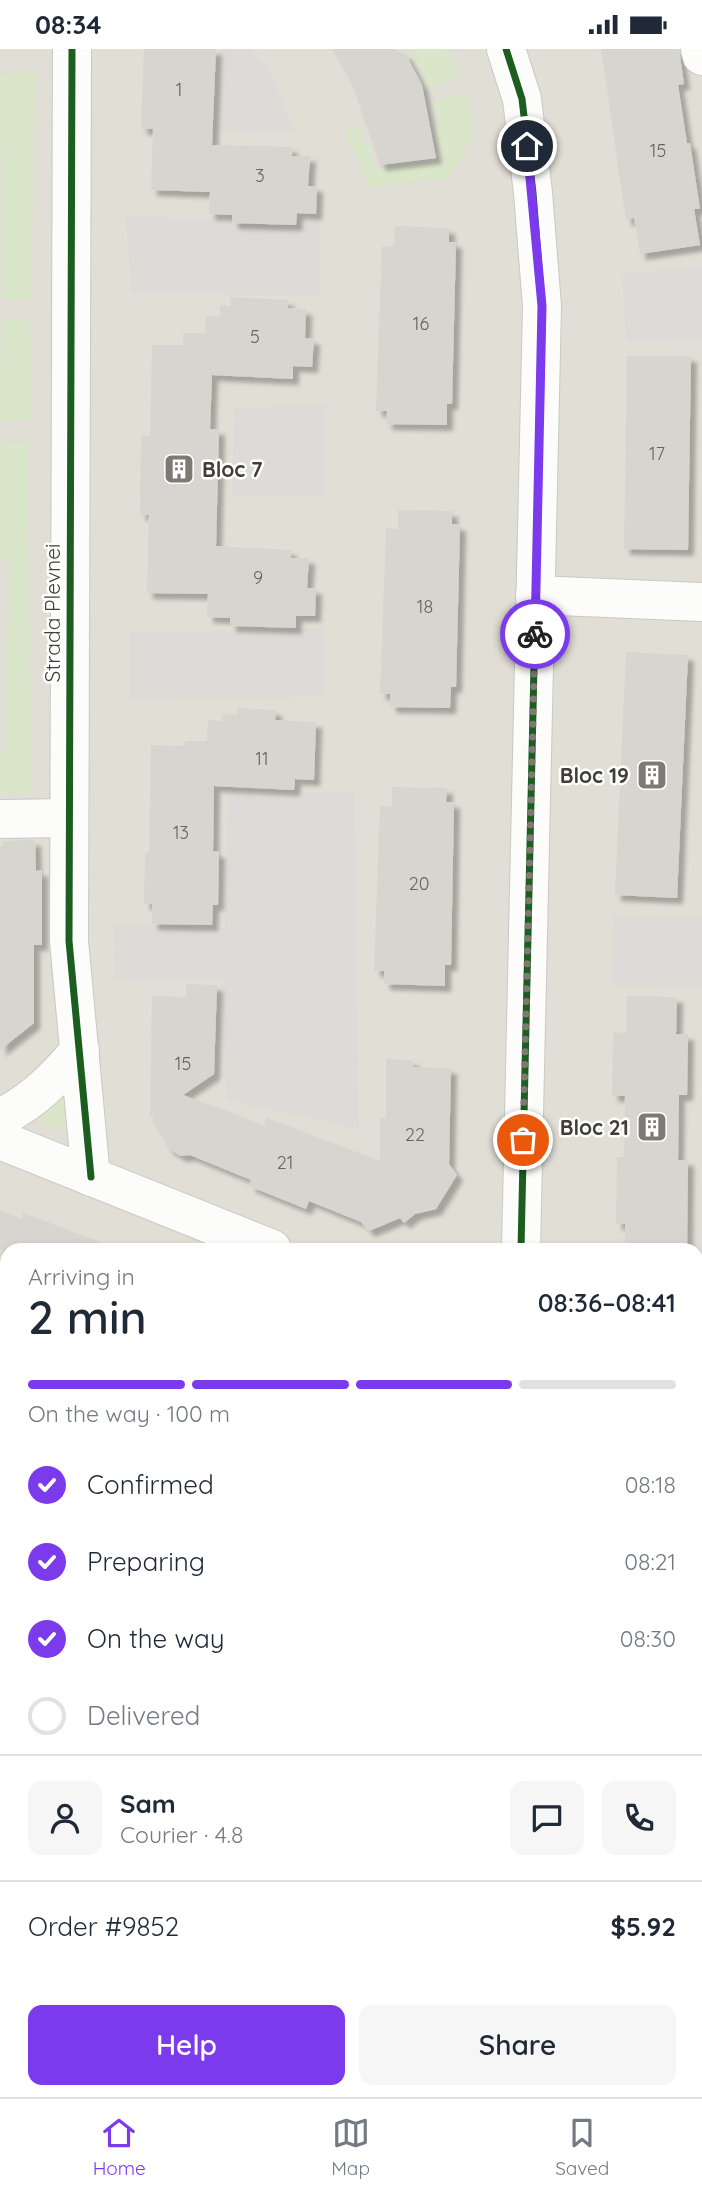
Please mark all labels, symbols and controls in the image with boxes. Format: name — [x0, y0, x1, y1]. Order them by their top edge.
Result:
text: 08:34 — [35, 8, 102, 41]
house number: 1 — [176, 78, 182, 101]
pin — [497, 116, 557, 176]
icon: home — [508, 127, 546, 165]
house number: 15 — [650, 139, 666, 162]
house number: 3 — [255, 164, 265, 187]
house number: 16 — [413, 312, 429, 335]
house number: 5 — [250, 325, 260, 348]
house number: 17 — [649, 442, 665, 465]
building icon: Bloc 7 — [162, 452, 196, 486]
place label: Bloc 7 — [202, 456, 263, 482]
street label: Strada Plevnei — [39, 543, 65, 683]
house number: 9 — [253, 566, 263, 589]
house number: 18 — [417, 595, 433, 618]
courier — [500, 599, 570, 669]
icon: bike — [516, 615, 554, 653]
house number: 11 — [255, 747, 269, 770]
building icon: Bloc 19 — [635, 758, 669, 792]
place label: Bloc 19 — [560, 762, 629, 788]
house number: 13 — [173, 821, 189, 844]
house number: 20 — [409, 872, 429, 895]
house number: 15 — [175, 1052, 191, 1075]
pin — [493, 1110, 553, 1170]
building icon: Bloc 21 — [635, 1110, 669, 1144]
place label: Bloc 21 — [560, 1114, 629, 1140]
icon: bag — [504, 1121, 542, 1159]
house number: 22 — [405, 1123, 425, 1146]
house number: 21 — [277, 1151, 293, 1174]
text: Arriving in — [28, 1262, 135, 1291]
text: 08:36–08:41 — [538, 1286, 676, 1319]
text: 2 min — [28, 1288, 147, 1346]
text: On the way · 100 m — [28, 1399, 230, 1428]
icon: check — [28, 1466, 66, 1504]
text: Confirmed — [87, 1468, 214, 1501]
text: 08:18 — [625, 1470, 676, 1499]
icon: check — [28, 1543, 66, 1581]
text: Preparing — [87, 1545, 205, 1578]
text: 08:21 — [624, 1547, 676, 1576]
icon: check — [28, 1620, 66, 1658]
text: On the way — [87, 1622, 225, 1655]
text: 08:30 — [620, 1624, 676, 1653]
text: Delivered — [87, 1699, 200, 1732]
button: person — [28, 1781, 102, 1855]
button: chat — [510, 1781, 584, 1855]
button: phone — [602, 1781, 676, 1855]
text: Sam — [120, 1787, 176, 1820]
text: Courier · 4.8 — [120, 1820, 243, 1849]
text: Order #9852 — [28, 1910, 179, 1943]
text: $5.92 — [611, 1910, 676, 1943]
button: Help — [28, 2005, 345, 2085]
button: Share — [359, 2005, 676, 2085]
tab: Home — [93, 2114, 146, 2180]
tab: Map — [331, 2114, 370, 2180]
tab: Saved — [555, 2114, 609, 2180]

